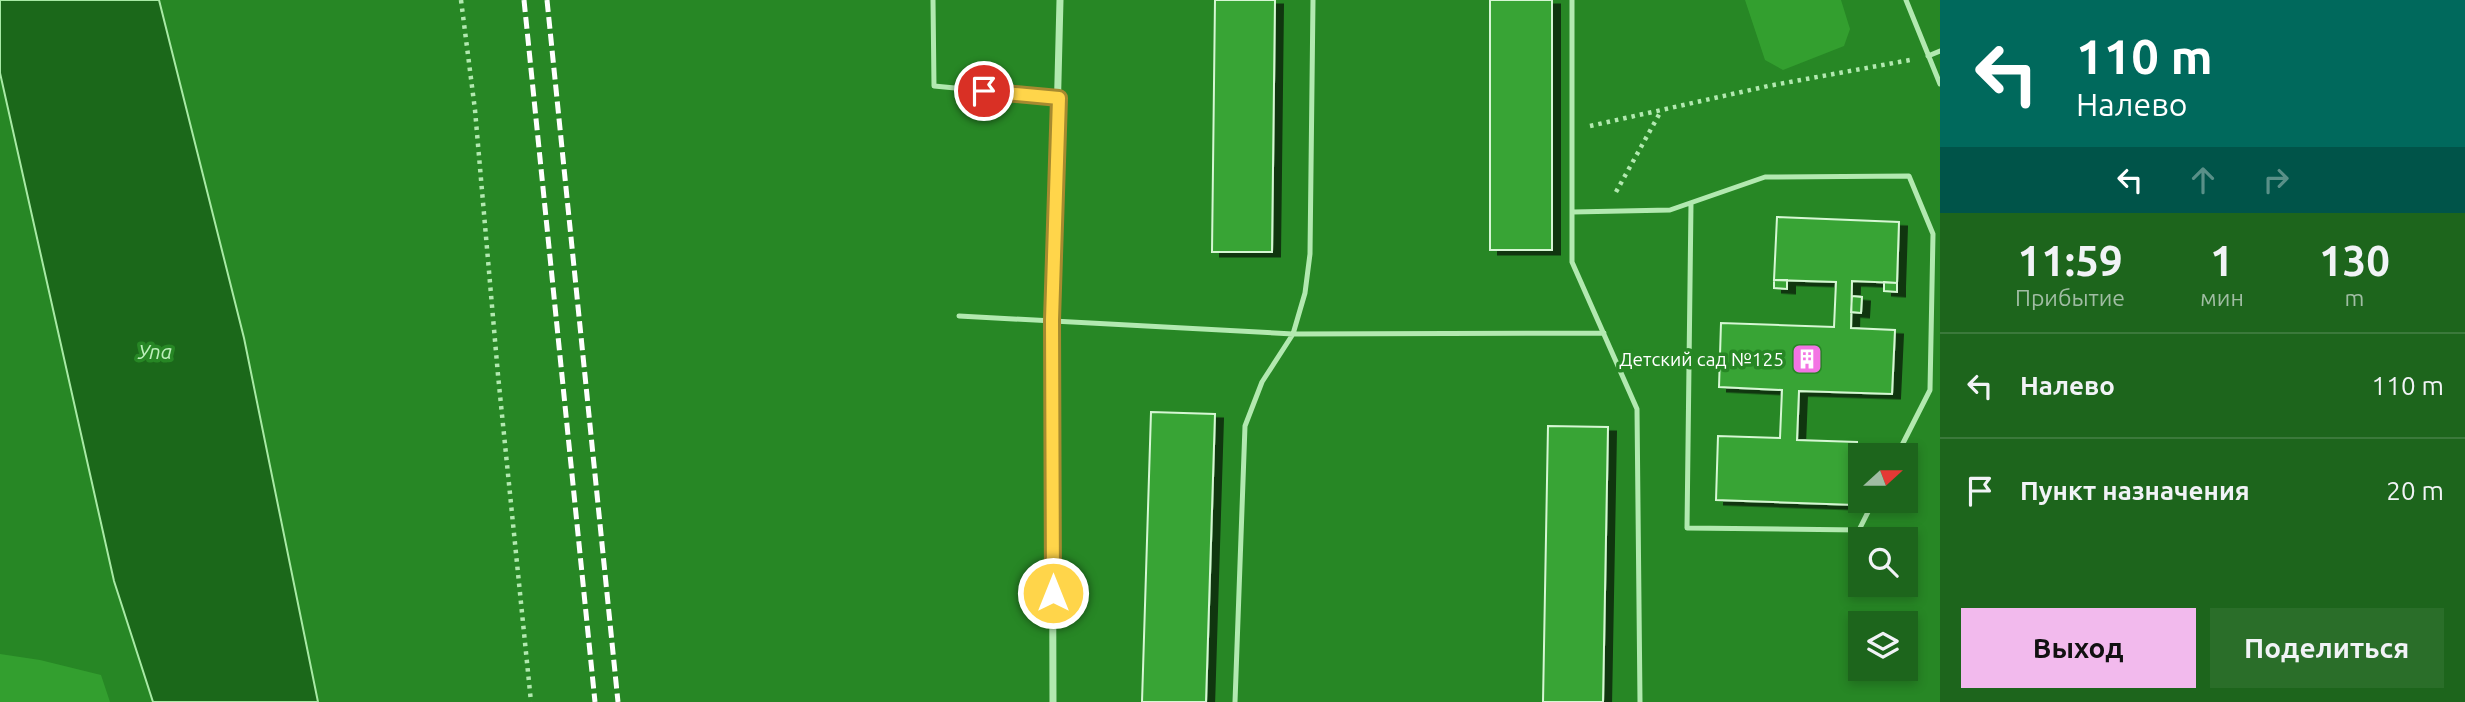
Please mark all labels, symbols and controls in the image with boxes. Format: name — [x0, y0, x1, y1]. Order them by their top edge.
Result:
icon: left — [1961, 28, 2052, 119]
text: 110 m — [2076, 28, 2213, 83]
pin — [954, 61, 1014, 121]
icon: arrive — [965, 72, 1003, 110]
text: Налево — [2076, 86, 2188, 122]
icon: left — [2111, 161, 2149, 199]
icon: ahead — [2184, 161, 2222, 199]
icon: right — [2257, 161, 2295, 199]
text: 11:59 — [2017, 237, 2123, 284]
text: 1 — [2210, 237, 2234, 284]
text: 130 — [2319, 237, 2390, 284]
text: Прибытие — [2015, 285, 2125, 310]
text: мин — [2200, 285, 2244, 310]
text: m — [2344, 285, 2364, 310]
water label: Упа — [137, 339, 172, 363]
building icon: Детский сад №125 — [1790, 342, 1824, 376]
place label: Детский сад №125 — [1619, 348, 1784, 370]
icon: left — [1961, 367, 1999, 405]
text: Налево — [2020, 371, 2115, 400]
text: 110 m — [2372, 371, 2444, 400]
north arrow — [1848, 443, 1918, 513]
map controls — [1848, 443, 1918, 681]
icon: arrive — [1961, 472, 1999, 510]
text: Пункт назначения — [2020, 476, 2250, 505]
text: 20 m — [2386, 476, 2444, 505]
button: search — [1848, 527, 1918, 597]
position arrow — [1016, 556, 1090, 630]
button: Выход — [1961, 608, 2196, 688]
button: Поделиться — [2210, 608, 2444, 688]
button: layers — [1848, 611, 1918, 681]

